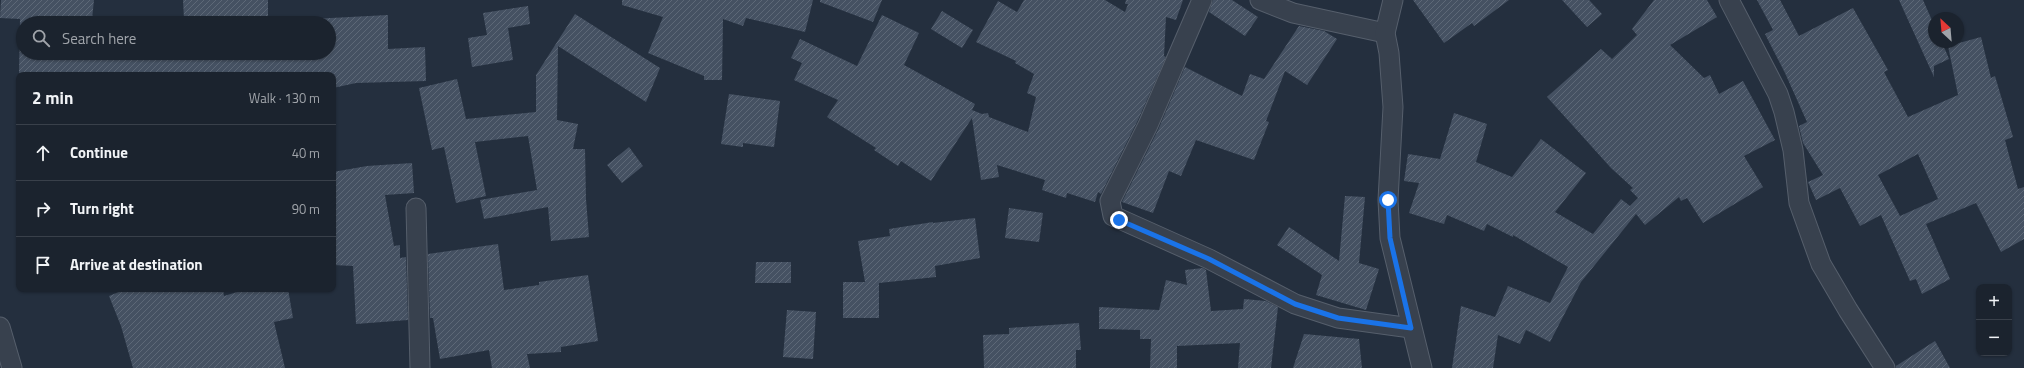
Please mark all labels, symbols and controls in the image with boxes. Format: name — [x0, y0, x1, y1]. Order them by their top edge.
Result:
north arrow — [1928, 12, 1964, 48]
search box — [16, 16, 336, 60]
icon: search — [30, 27, 52, 49]
text: Search here — [62, 27, 136, 50]
text: 2 min — [32, 85, 73, 111]
text: Walk · 130 m — [249, 88, 320, 108]
text: Continue — [70, 141, 128, 164]
icon: ahead — [32, 142, 54, 164]
text: 40 m — [292, 143, 320, 163]
route start — [1379, 191, 1397, 209]
text: Turn right — [70, 197, 134, 220]
icon: right — [32, 198, 54, 220]
text: 90 m — [292, 199, 320, 219]
route end — [1110, 211, 1128, 229]
text: Arrive at destination — [70, 253, 203, 276]
icon: arrive — [32, 254, 54, 276]
map controls — [1976, 284, 2012, 356]
button: + — [1976, 284, 2012, 320]
button: − — [1976, 320, 2012, 356]

